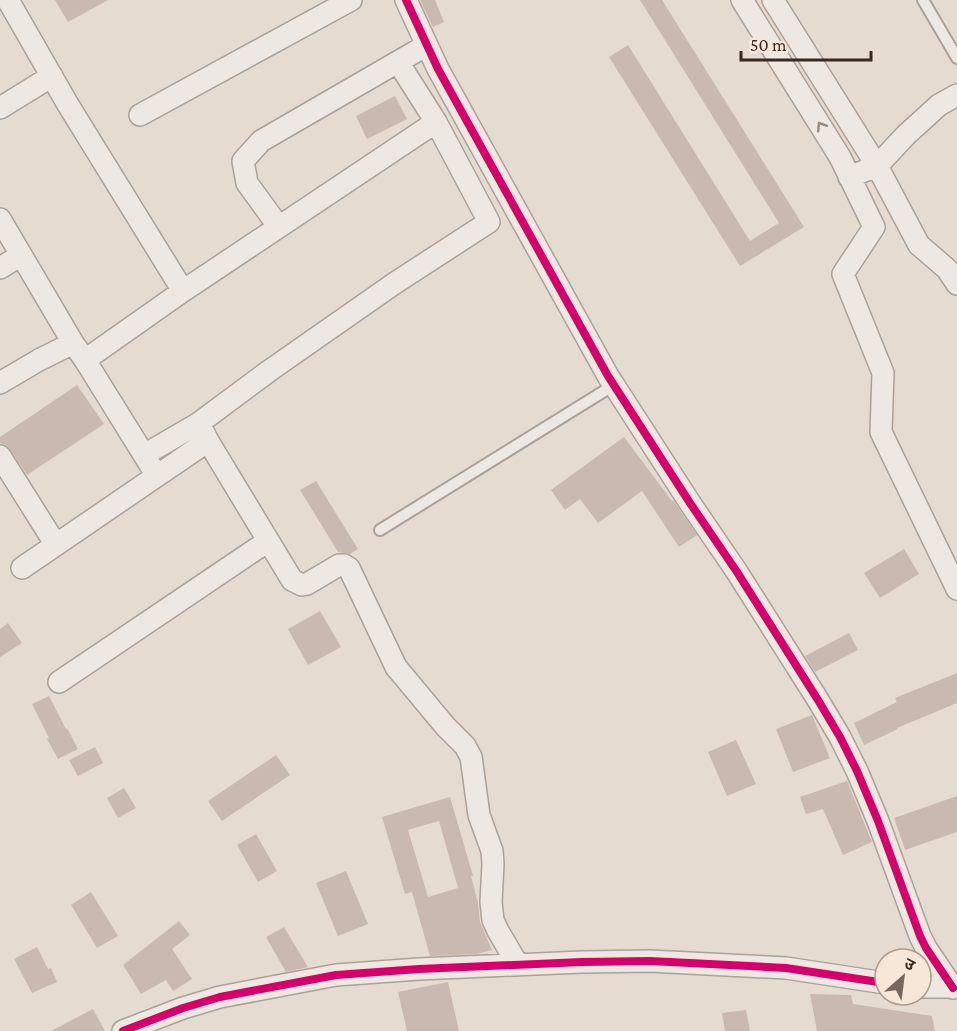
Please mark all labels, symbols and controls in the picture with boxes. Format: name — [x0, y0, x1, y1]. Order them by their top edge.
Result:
scale bar — [741, 24, 872, 62]
text: 50 m — [750, 35, 787, 55]
one-way arrow — [816, 122, 828, 132]
north arrow — [873, 947, 933, 1007]
text: उ — [902, 954, 918, 974]

